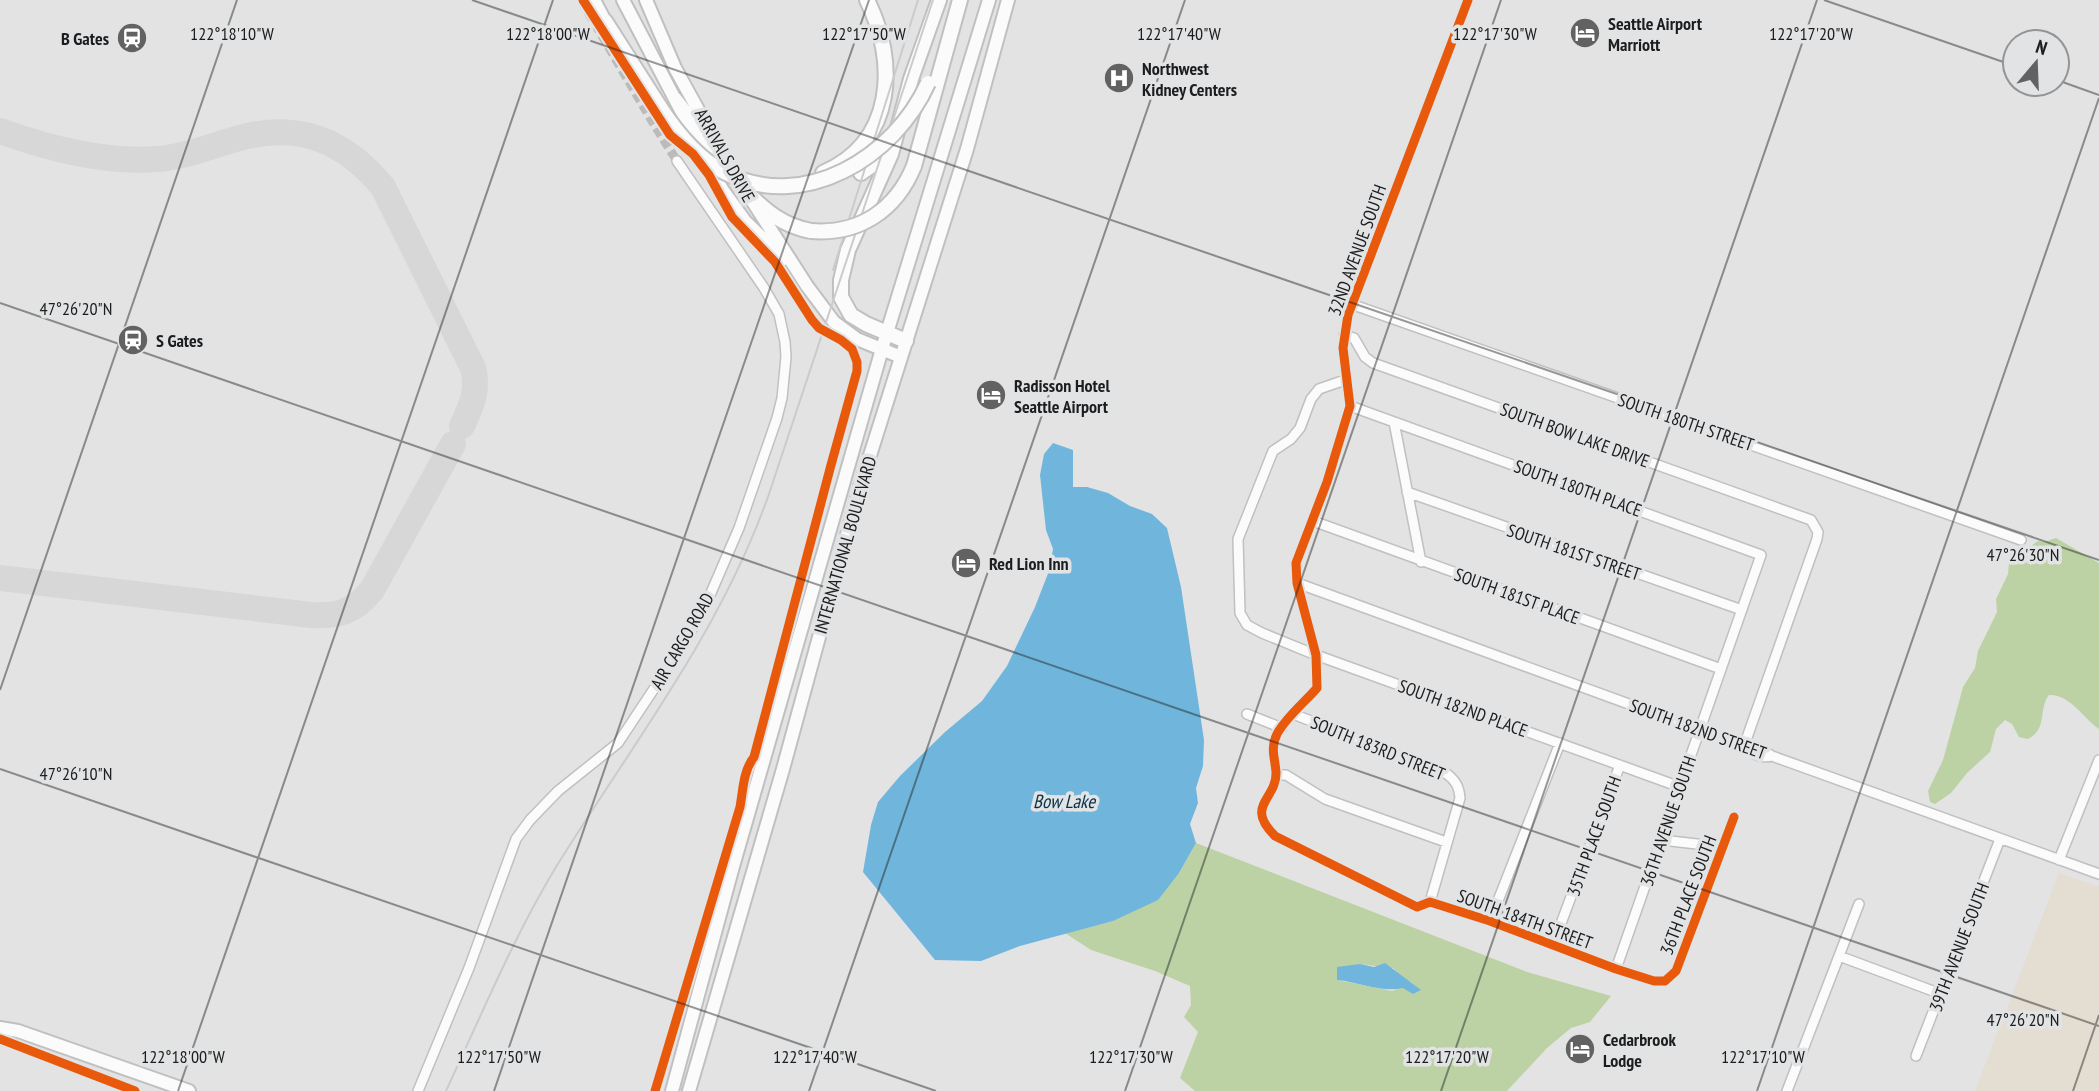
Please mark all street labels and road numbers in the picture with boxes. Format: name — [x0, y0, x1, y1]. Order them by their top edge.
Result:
street label: ARRIVALS DRIVE — [690, 104, 760, 206]
street label: 32ND AVENUE SOUTH — [1323, 181, 1391, 319]
street label: SOUTH 180TH STREET — [1615, 388, 1757, 456]
street label: SOUTH BOW LAKE DRIVE — [1497, 397, 1653, 473]
street label: INTERNATIONAL BOULEVARD — [809, 454, 881, 636]
street label: SOUTH 180TH PLACE — [1511, 454, 1645, 522]
street label: SOUTH 181ST STREET — [1504, 518, 1644, 586]
street label: SOUTH 181ST PLACE — [1451, 563, 1583, 629]
street label: AIR CARGO ROAD — [645, 589, 719, 693]
street label: SOUTH 182ND PLACE — [1395, 674, 1531, 742]
street label: SOUTH 182ND STREET — [1627, 694, 1769, 764]
street label: SOUTH 183RD STREET — [1308, 711, 1448, 785]
street label: 36TH AVENUE SOUTH — [1635, 753, 1701, 889]
street label: 35TH PLACE SOUTH — [1562, 773, 1626, 899]
street label: 36TH PLACE SOUTH — [1655, 832, 1721, 958]
street label: 39TH AVENUE SOUTH — [1924, 879, 1994, 1015]
street label: SOUTH 184TH STREET — [1454, 884, 1596, 954]

